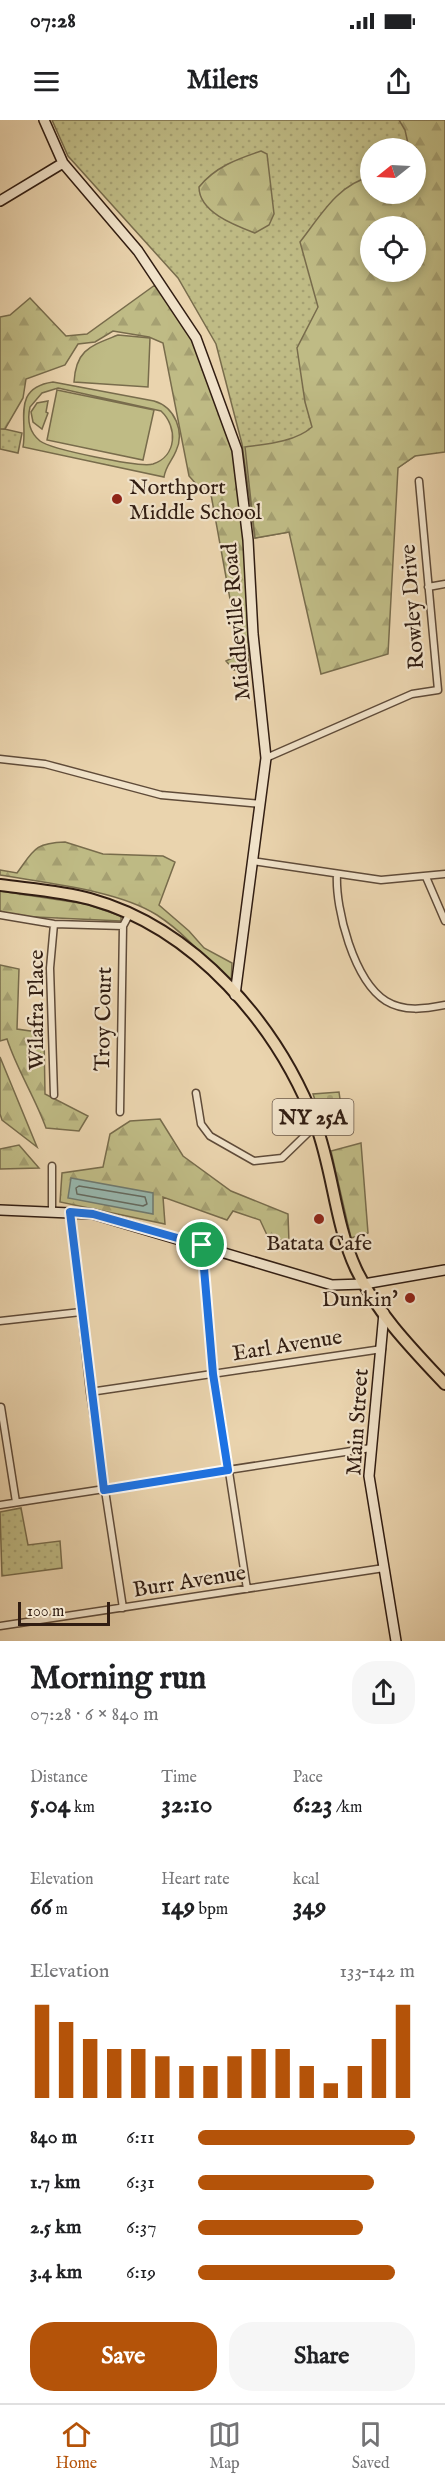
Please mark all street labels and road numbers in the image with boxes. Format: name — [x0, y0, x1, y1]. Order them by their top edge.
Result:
street label: Middleville Road — [216, 542, 258, 702]
street label: Rowley Drive — [395, 543, 431, 670]
street label: Wilafra Place — [23, 950, 51, 1070]
street label: Troy Court — [89, 966, 119, 1071]
road number: NY 25A — [272, 1099, 354, 1135]
street label: Earl Avenue — [230, 1323, 344, 1368]
street label: Main Street — [340, 1367, 376, 1477]
street label: Burr Avenue — [131, 1559, 248, 1605]

